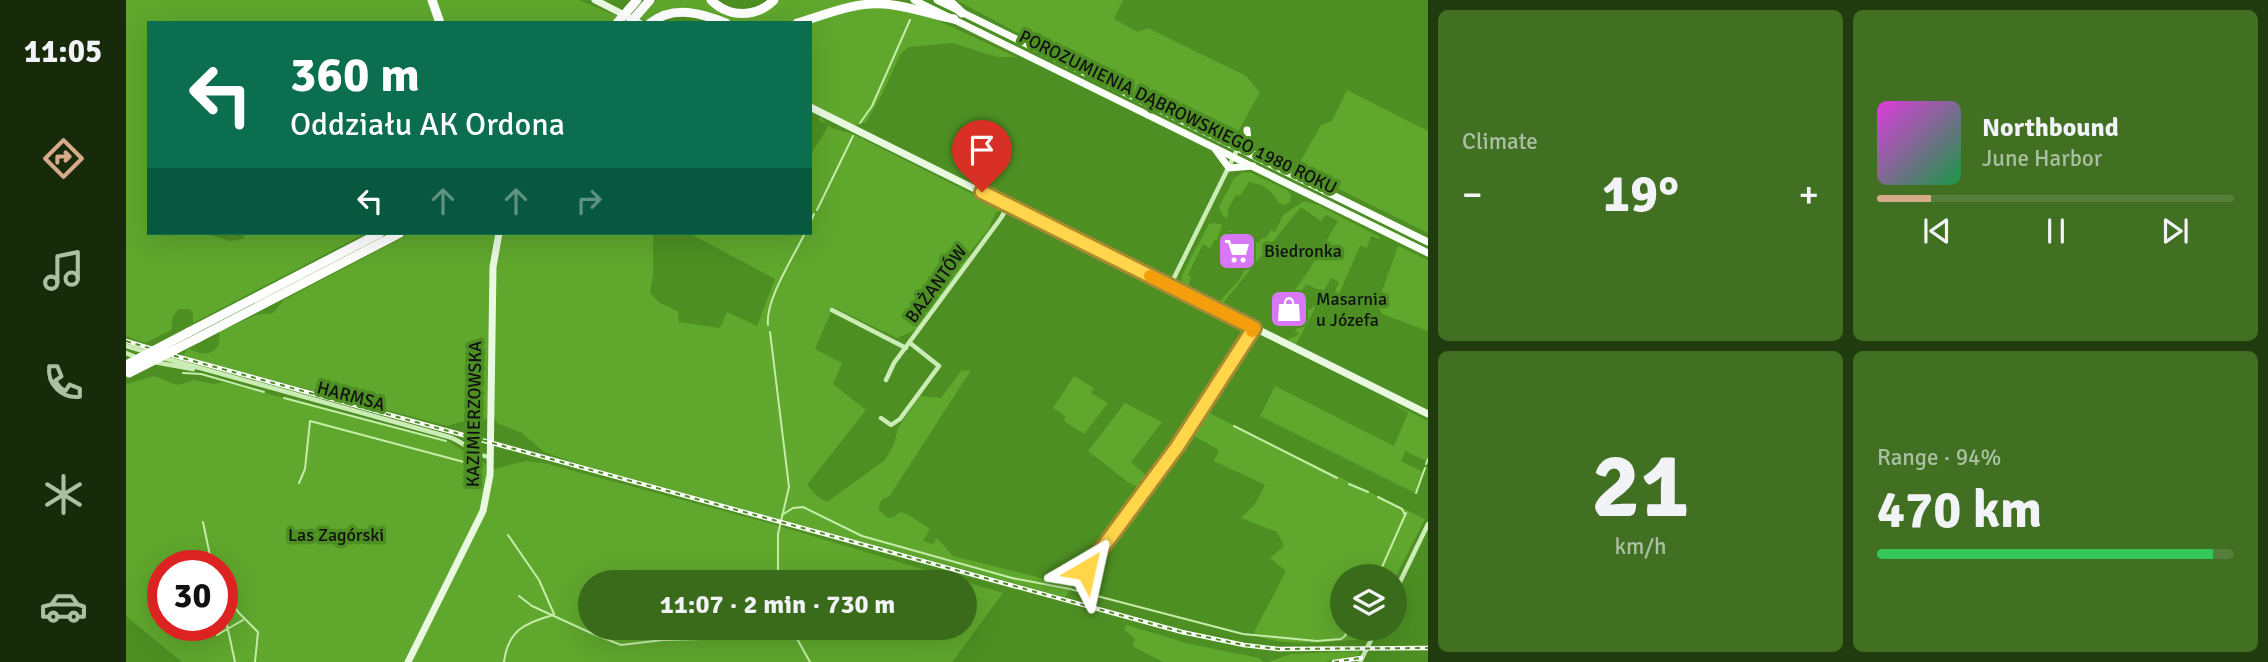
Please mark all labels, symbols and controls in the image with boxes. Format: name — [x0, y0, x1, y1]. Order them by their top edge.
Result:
street label: POROZUMIENIA DĄBROWSKIEGO 1980 ROKU — [1016, 25, 1340, 199]
text: 11:05 — [24, 32, 102, 71]
text: 360 m — [290, 45, 420, 105]
icon: left — [175, 49, 266, 140]
text: Oddziału AK Ordona — [290, 105, 565, 144]
text: Northbound — [1982, 112, 2119, 144]
pin — [952, 120, 1012, 192]
text: Climate — [1462, 127, 1538, 156]
icon: arrive — [963, 131, 1001, 169]
icon: directions — [39, 134, 88, 183]
text: June Harbor — [1982, 144, 2102, 173]
text: 19° — [1602, 162, 1679, 226]
text: − — [1462, 171, 1483, 218]
text: + — [1798, 171, 1819, 218]
icon: left — [351, 182, 389, 220]
icon: ahead — [424, 182, 462, 220]
icon: ahead — [497, 182, 535, 220]
icon: right — [570, 182, 608, 220]
icon: previous — [1918, 212, 1956, 250]
icon: pause — [2037, 212, 2075, 250]
icon: next — [2156, 212, 2194, 250]
supermarket icon: Biedronka — [1216, 230, 1258, 272]
place label: Biedronka — [1264, 240, 1342, 262]
street label: BAŻANTÓW — [900, 241, 972, 327]
icon: music — [39, 246, 88, 295]
shop icon: Masarnia u Józefa — [1268, 288, 1310, 330]
place label: Masarnia u Józefa — [1316, 288, 1387, 331]
street label: KAZIMIERZOWSKA — [462, 341, 486, 487]
icon: phone — [39, 358, 88, 407]
street label: HARMSA — [315, 376, 387, 416]
text: 21 — [1591, 430, 1690, 543]
text: Range · 94% — [1877, 443, 2001, 472]
icon: climate — [39, 470, 88, 519]
text: 470 km — [1877, 478, 2042, 542]
park label: Las Zagórski — [288, 524, 384, 546]
text: km/h — [1614, 532, 1667, 561]
position arrow — [1049, 533, 1123, 607]
speed limit sign: 30 — [147, 550, 238, 641]
map controls — [1330, 564, 1407, 641]
button: layers — [1330, 564, 1407, 641]
icon: car — [39, 582, 88, 631]
text: 11:07 · 2 min · 730 m — [660, 589, 895, 621]

